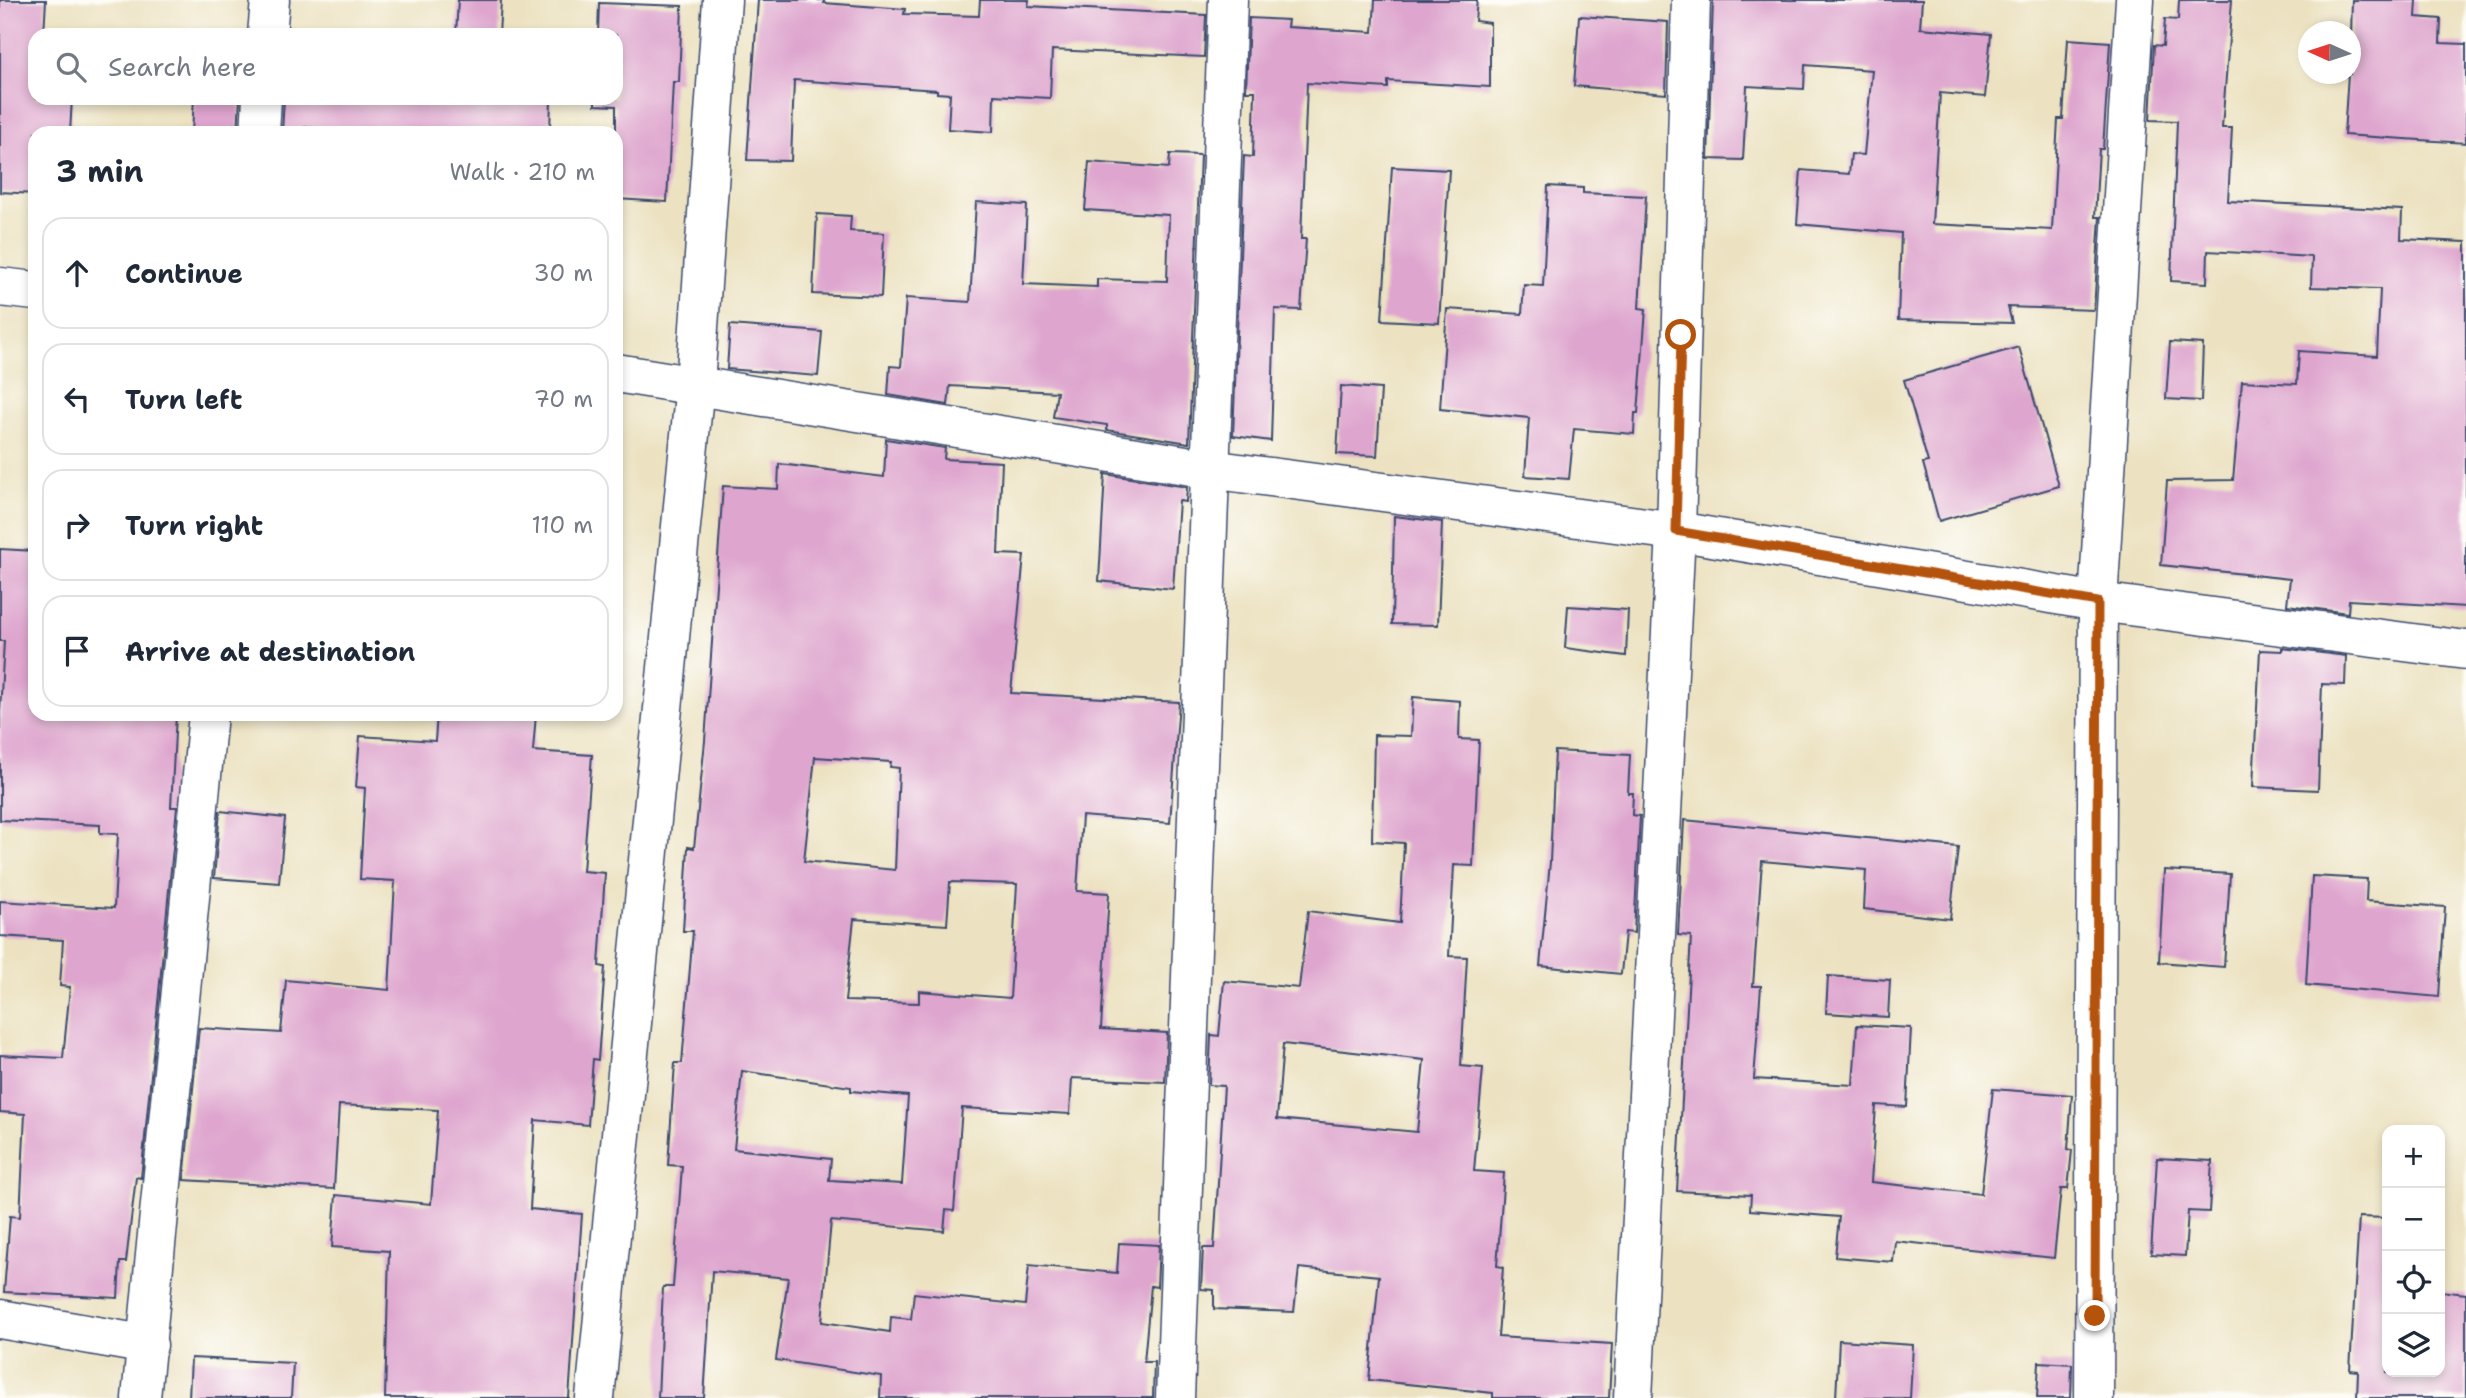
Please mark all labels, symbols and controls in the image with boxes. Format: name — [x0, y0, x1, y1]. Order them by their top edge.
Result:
north arrow — [2298, 21, 2361, 84]
search box — [28, 28, 623, 105]
icon: search — [52, 48, 90, 86]
text: Search here — [108, 49, 257, 84]
text: 3 min — [56, 151, 143, 192]
text: Walk · 210 m — [450, 157, 595, 187]
icon: ahead — [58, 254, 96, 292]
text: Continue — [125, 256, 243, 291]
text: 30 m — [534, 258, 593, 288]
route start — [1665, 319, 1696, 350]
icon: left — [58, 380, 96, 418]
text: Turn left — [125, 382, 242, 417]
text: 70 m — [534, 384, 593, 414]
icon: right — [58, 506, 96, 544]
text: Turn right — [125, 508, 263, 543]
text: 110 m — [531, 510, 593, 540]
icon: arrive — [58, 632, 96, 670]
text: Arrive at destination — [125, 634, 415, 669]
map controls — [2382, 1125, 2445, 1377]
button: + — [2382, 1125, 2445, 1188]
button: − — [2382, 1188, 2445, 1251]
button: locate — [2382, 1251, 2445, 1314]
route end — [2079, 1300, 2110, 1331]
button: layers — [2382, 1314, 2445, 1377]

